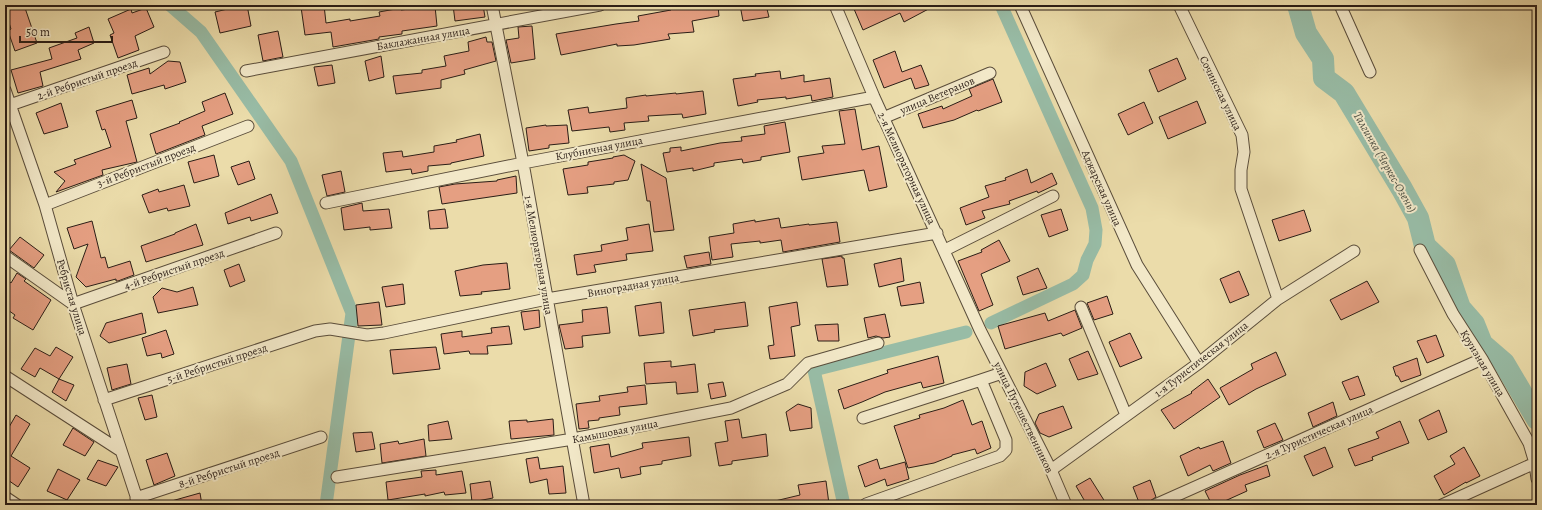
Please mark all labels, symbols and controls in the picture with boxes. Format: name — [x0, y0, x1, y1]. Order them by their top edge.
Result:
scale bar — [20, 18, 112, 44]
street label: Баклажанная улица — [375, 23, 472, 54]
text: 50 m — [26, 24, 50, 40]
street label: Сочинская улица — [1196, 53, 1246, 134]
street label: 2-й Ребристый проезд — [35, 55, 140, 104]
street label: улица Ветеранов — [897, 73, 977, 118]
water label: Талгинка (Черкес-Озень) — [1350, 109, 1420, 215]
street label: 2-я Мелиораторная улица — [874, 110, 940, 228]
street label: Клубничная улица — [554, 133, 645, 164]
street label: 3-й Ребристый проезд — [95, 140, 198, 191]
street label: Аджарская улица — [1078, 147, 1125, 229]
street label: 1-я Мелиораторная улица — [521, 194, 557, 317]
street label: 4-й Ребристый проезд — [122, 245, 227, 294]
street label: Ребристая улица — [53, 257, 90, 338]
street label: Виноградная улица — [586, 270, 681, 301]
street label: 1-я Туристическая улица — [1151, 317, 1252, 401]
street label: Круизная улица — [1457, 327, 1509, 400]
street label: 5-й Ребристый проезд — [165, 340, 270, 387]
street label: улица Путешественников — [990, 358, 1057, 475]
street label: 2-я Туристическая улица — [1263, 402, 1376, 463]
street label: Камышовая улица — [571, 416, 660, 447]
street label: 8-й Ребристый проезд — [177, 445, 282, 492]

